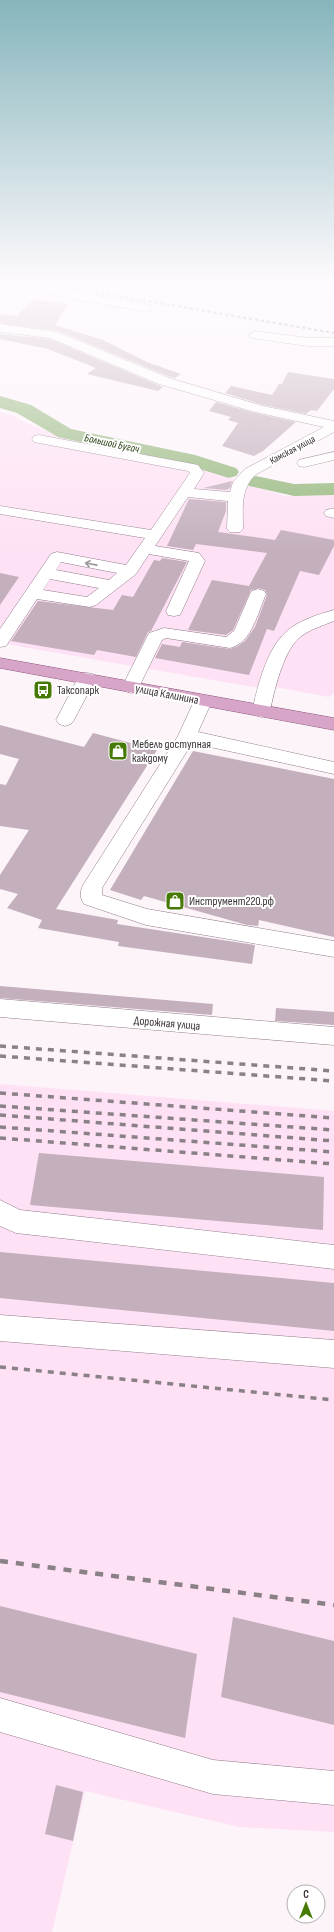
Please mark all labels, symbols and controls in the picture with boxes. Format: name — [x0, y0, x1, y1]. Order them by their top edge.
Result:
water label: Большой Бугач — [83, 431, 141, 456]
street label: Камская улица — [268, 433, 317, 467]
one-way arrow — [85, 559, 98, 567]
bus stop icon: Таксопарк — [32, 679, 54, 701]
street label: улица Калинина — [134, 681, 200, 708]
place label: Таксопарк — [57, 683, 100, 698]
place label: Мебель доступная каждому — [132, 737, 211, 766]
shop icon: Мебель доступная каждому — [107, 740, 129, 762]
shop icon: Инструмент220.рф — [164, 890, 186, 912]
place label: Инструмент220.рф — [189, 894, 274, 909]
street label: Дорожная улица — [133, 1013, 201, 1034]
north arrow — [286, 1884, 326, 1924]
text: С — [303, 1888, 309, 1901]

